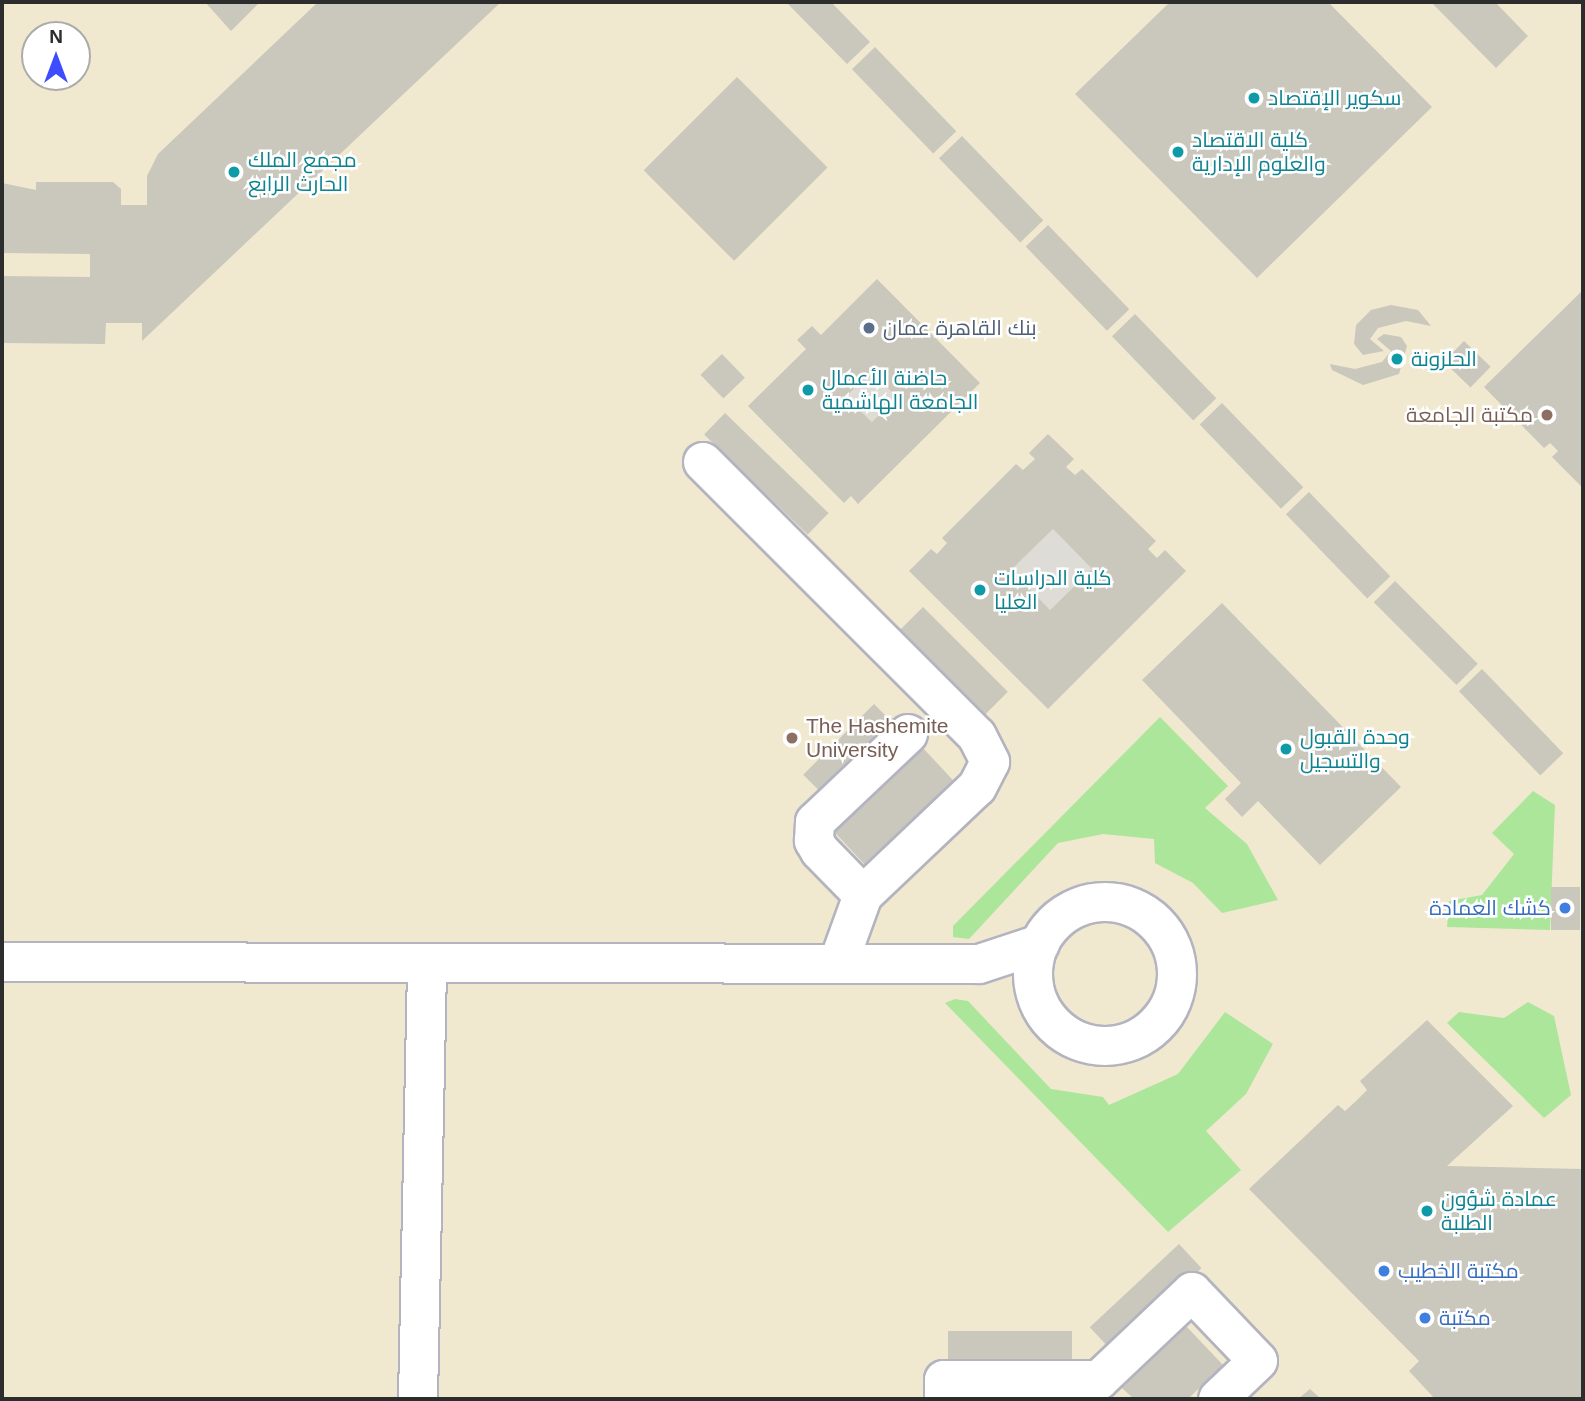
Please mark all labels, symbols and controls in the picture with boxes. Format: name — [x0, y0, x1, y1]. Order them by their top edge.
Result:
north arrow — [21, 21, 91, 91]
text: N — [49, 26, 63, 47]
place label: سكوير الإقتصاد — [1268, 85, 1401, 111]
marker: سكوير الإقتصاد — [1246, 90, 1262, 106]
place label: كلية الاقتصاد والعلوم الإدارية — [1192, 127, 1326, 177]
marker: كلية الاقتصاد والعلوم الإدارية — [1170, 144, 1186, 160]
place label: مجمع الملك الحارث الرابع — [248, 147, 357, 197]
marker: مجمع الملك الحارث الرابع — [226, 164, 242, 180]
place label: بنك القاهرة عمان — [883, 315, 1037, 341]
marker: بنك القاهرة عمان — [861, 320, 877, 336]
place label: الحلزونة — [1411, 346, 1477, 372]
marker: الحلزونة — [1389, 351, 1405, 367]
place label: حاضنة الأعمال الجامعة الهاشمية — [822, 365, 978, 415]
marker: حاضنة الأعمال الجامعة الهاشمية — [800, 382, 816, 398]
place label: مكتبة الجامعة — [1406, 402, 1533, 428]
marker: مكتبة الجامعة — [1539, 407, 1555, 423]
place label: كلية الدراسات العليا — [994, 565, 1112, 615]
marker: كلية الدراسات العليا — [972, 582, 988, 598]
place label: The Hashemite University — [806, 713, 948, 763]
place label: وحدة القبول والتسجيل — [1300, 724, 1410, 774]
marker: The Hashemite University — [784, 730, 800, 746]
marker: وحدة القبول والتسجيل — [1278, 741, 1294, 757]
place label: كشك العمادة — [1429, 895, 1551, 921]
marker: كشك العمادة — [1557, 900, 1573, 916]
place label: عمادة شؤون الطلبة — [1441, 1186, 1557, 1236]
marker: عمادة شؤون الطلبة — [1419, 1203, 1435, 1219]
place label: مكتبة الخطيب — [1398, 1258, 1519, 1284]
marker: مكتبة الخطيب — [1376, 1263, 1392, 1279]
place label: مكتبة — [1439, 1305, 1491, 1331]
marker: مكتبة — [1417, 1310, 1433, 1326]

